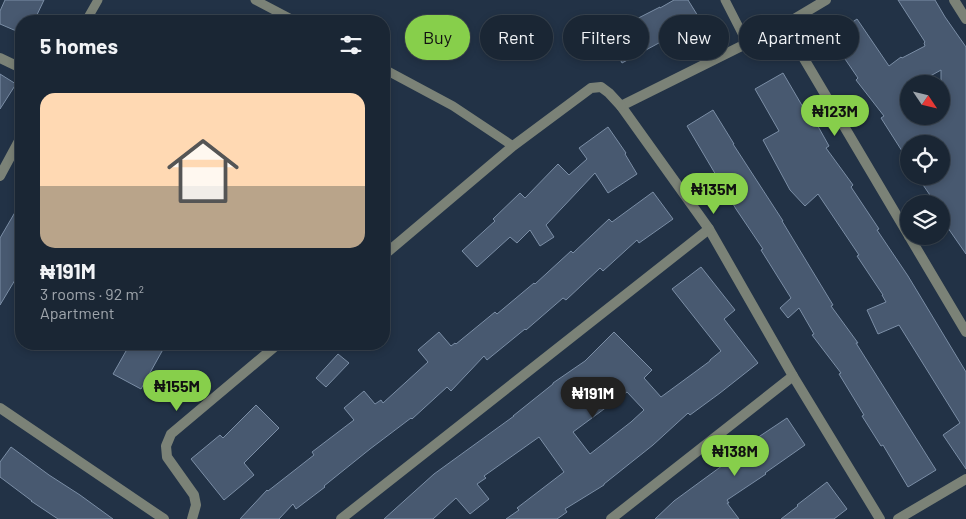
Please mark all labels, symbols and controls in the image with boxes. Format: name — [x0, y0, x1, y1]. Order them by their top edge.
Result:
chip: Buy — [405, 15, 470, 60]
chip: Rent — [480, 15, 553, 60]
chip: Filters — [563, 15, 649, 60]
chip: New — [659, 15, 729, 60]
chip: Apartment — [739, 15, 859, 60]
icon: filters — [337, 31, 365, 59]
text: 5 homes — [40, 33, 118, 58]
north arrow — [900, 75, 950, 125]
map controls — [900, 75, 950, 245]
pin: ₦123M — [800, 94, 870, 137]
text: ₦123M — [812, 101, 858, 120]
icon: home — [158, 126, 248, 216]
button: locate — [900, 135, 950, 185]
pin: ₦135M — [679, 172, 749, 215]
text: ₦135M — [691, 179, 737, 198]
button: layers — [900, 195, 950, 245]
text: ₦191M — [40, 258, 96, 283]
text: 3 rooms · 92 m² — [40, 284, 144, 303]
text: Apartment — [40, 303, 115, 322]
pin: ₦155M — [142, 370, 212, 412]
text: ₦155M — [154, 376, 200, 395]
pin: ₦191M — [558, 376, 628, 419]
text: ₦191M — [572, 383, 614, 402]
pin: ₦138M — [700, 434, 770, 477]
text: ₦138M — [712, 441, 758, 460]

